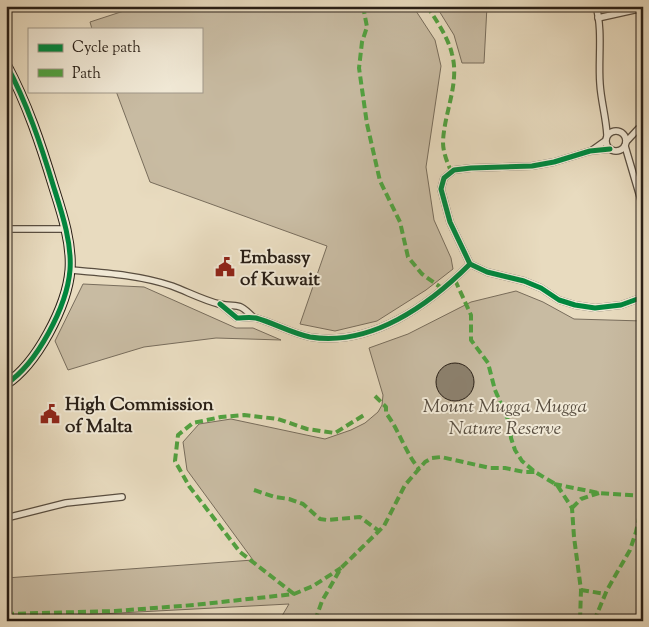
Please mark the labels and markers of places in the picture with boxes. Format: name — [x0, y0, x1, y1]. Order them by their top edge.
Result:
place label: Embassy of Kuwait — [240, 245, 320, 294]
public building icon: Embassy of Kuwait — [214, 256, 236, 278]
place label: High Commission of Malta — [65, 392, 214, 441]
public building icon: High Commission of Malta — [39, 403, 61, 425]

